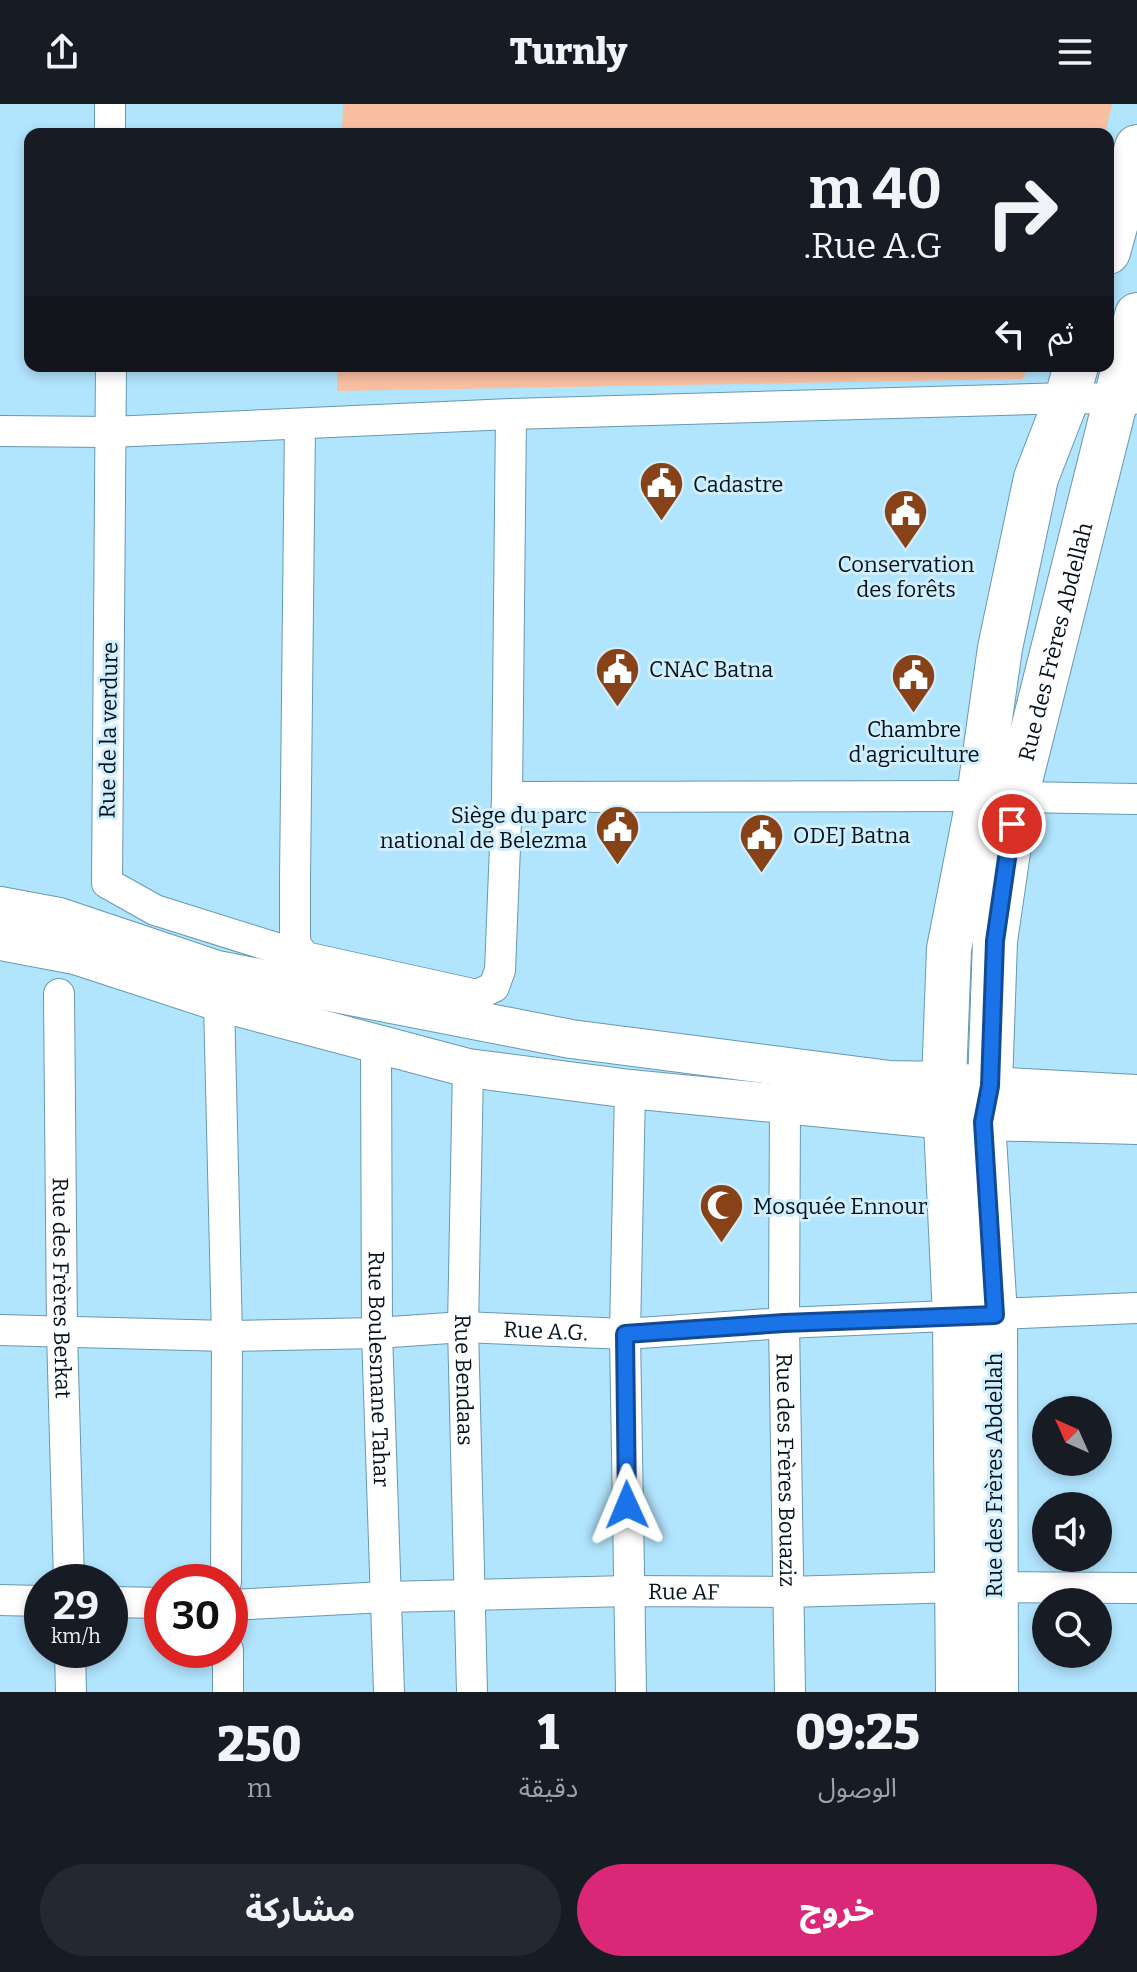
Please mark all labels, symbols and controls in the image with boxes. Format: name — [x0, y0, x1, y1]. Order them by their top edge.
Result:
icon: share — [40, 30, 84, 74]
text: Turnly — [510, 30, 627, 74]
icon: menu — [1053, 30, 1097, 74]
text: 40 m — [809, 156, 942, 223]
icon: right — [970, 160, 1074, 264]
text: Rue A.G. — [803, 224, 942, 268]
icon: left — [988, 312, 1032, 356]
text: ثم — [1048, 316, 1074, 352]
public building icon: Cadastre — [638, 460, 686, 523]
place label: Cadastre — [693, 471, 783, 498]
public building icon: Conservation des forêts — [882, 487, 930, 550]
street label: Rue des Frères Abdellah — [1013, 519, 1099, 764]
place label: Conservation des forêts — [838, 551, 975, 603]
street label: Rue de la verdure — [93, 642, 124, 818]
public building icon: CNAC Batna — [594, 645, 642, 708]
public building icon: Chambre d'agriculture — [890, 652, 938, 715]
place label: CNAC Batna — [649, 656, 773, 683]
place label: Chambre d'agriculture — [848, 716, 980, 768]
pin — [978, 790, 1046, 858]
place label: Siège du parc national de Belezma — [380, 802, 587, 854]
icon: arrive — [990, 802, 1034, 846]
public building icon: Siège du parc national de Belezma — [594, 804, 642, 867]
public building icon: ODEJ Batna — [738, 811, 786, 874]
place label: ODEJ Batna — [793, 822, 910, 849]
street label: Rue des Frères Berkat — [47, 1177, 77, 1399]
mosque icon: Mosquée Ennour — [698, 1182, 746, 1245]
place label: Mosquée Ennour — [753, 1193, 928, 1220]
street label: Rue Boulesmane Tahar — [363, 1251, 395, 1488]
street label: Rue Bendaas — [449, 1314, 479, 1446]
street label: Rue A.G. — [503, 1316, 589, 1346]
street label: Rue des Frères Abdellah — [981, 1352, 1008, 1597]
street label: Rue des Frères Bouaziz — [770, 1353, 801, 1587]
north arrow — [1032, 1396, 1112, 1476]
map controls — [1032, 1396, 1112, 1668]
position arrow — [585, 1463, 669, 1547]
button: sound — [1032, 1492, 1112, 1572]
speed limit sign: 30 — [144, 1564, 248, 1668]
street label: Rue AF — [648, 1578, 720, 1606]
text: 29 — [53, 1582, 99, 1630]
button: search — [1032, 1588, 1112, 1668]
text: km/h — [51, 1624, 101, 1648]
text: 1 — [538, 1704, 559, 1762]
text: 09:25 — [795, 1704, 920, 1762]
text: 250 — [217, 1716, 302, 1774]
text: m — [247, 1773, 272, 1804]
text: دقيقة — [519, 1773, 578, 1804]
text: الوصول — [818, 1773, 897, 1804]
button: مشاركة — [40, 1864, 561, 1956]
button: خروج — [577, 1864, 1097, 1956]

